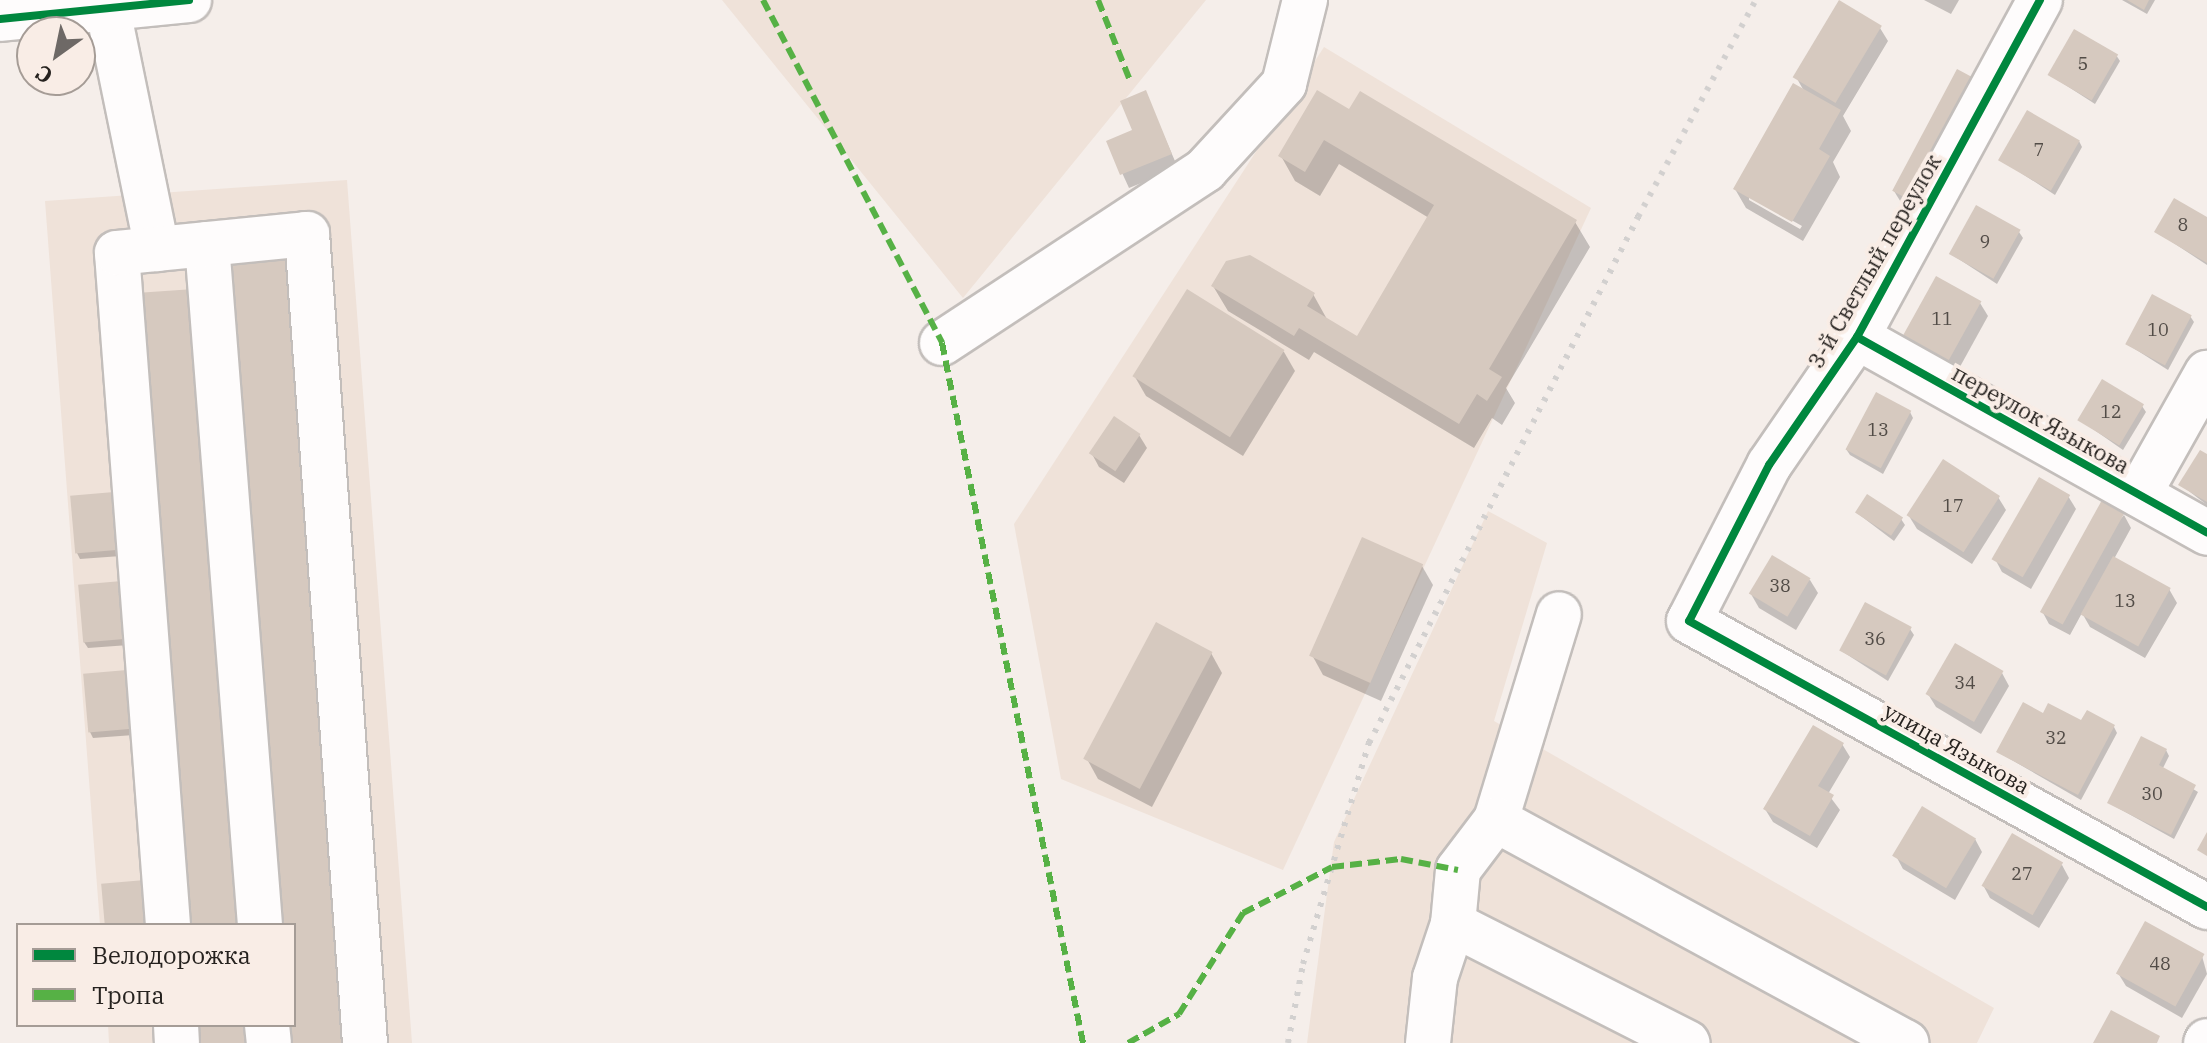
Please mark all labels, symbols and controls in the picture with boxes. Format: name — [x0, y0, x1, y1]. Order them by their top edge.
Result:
north arrow — [16, 16, 96, 96]
house number: 5 — [2078, 53, 2088, 75]
text: С — [30, 59, 58, 91]
house number: 7 — [2034, 139, 2044, 161]
street label: 3-й Светлый переулок — [1802, 149, 1946, 373]
house number: 8 — [2178, 214, 2188, 236]
house number: 9 — [1980, 231, 1990, 253]
house number: 11 — [1931, 308, 1953, 330]
house number: 10 — [2147, 319, 2169, 341]
street label: переулок Языкова — [1948, 359, 2134, 479]
house number: 12 — [2100, 401, 2122, 423]
house number: 13 — [1867, 419, 1889, 441]
house number: 17 — [1942, 495, 1964, 517]
house number: 38 — [1769, 575, 1791, 597]
house number: 13 — [2114, 590, 2136, 612]
house number: 36 — [1864, 628, 1886, 650]
house number: 34 — [1954, 672, 1976, 694]
street label: улица Языкова — [1879, 697, 2035, 799]
house number: 32 — [2045, 727, 2067, 749]
house number: 30 — [2141, 783, 2163, 805]
house number: 27 — [2011, 863, 2033, 885]
legend — [16, 923, 296, 1027]
text: Велодорожка — [92, 939, 251, 971]
house number: 48 — [2149, 953, 2171, 975]
text: Тропа — [92, 979, 164, 1011]

